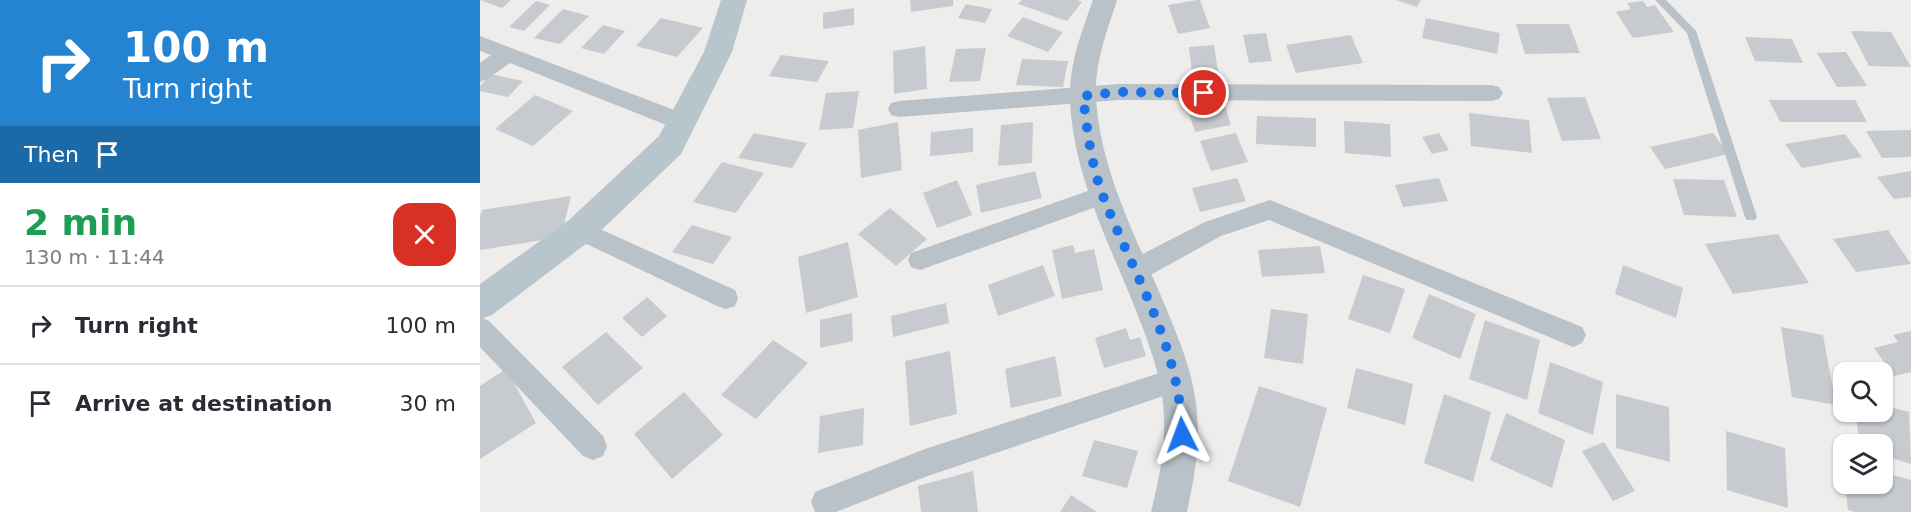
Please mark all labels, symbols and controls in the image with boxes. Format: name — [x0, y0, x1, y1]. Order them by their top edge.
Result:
text: 100 m — [123, 23, 269, 72]
icon: right — [24, 24, 102, 102]
pin — [1178, 67, 1229, 118]
text: Turn right — [123, 73, 252, 104]
icon: arrive — [1187, 76, 1220, 109]
icon: arrive — [91, 138, 124, 171]
text: Then — [24, 142, 79, 167]
text: 2 min — [24, 202, 137, 243]
button: close — [393, 203, 456, 266]
text: 130 m · 11:44 — [24, 245, 165, 269]
icon: right — [24, 309, 57, 342]
text: Turn right — [75, 313, 198, 338]
text: 100 m — [386, 313, 456, 338]
map controls — [1833, 362, 1893, 494]
button: search — [1833, 362, 1893, 422]
icon: arrive — [24, 387, 57, 420]
text: Arrive at destination — [75, 391, 332, 416]
text: 30 m — [400, 391, 456, 416]
position arrow — [1150, 403, 1214, 467]
button: layers — [1833, 434, 1893, 494]

